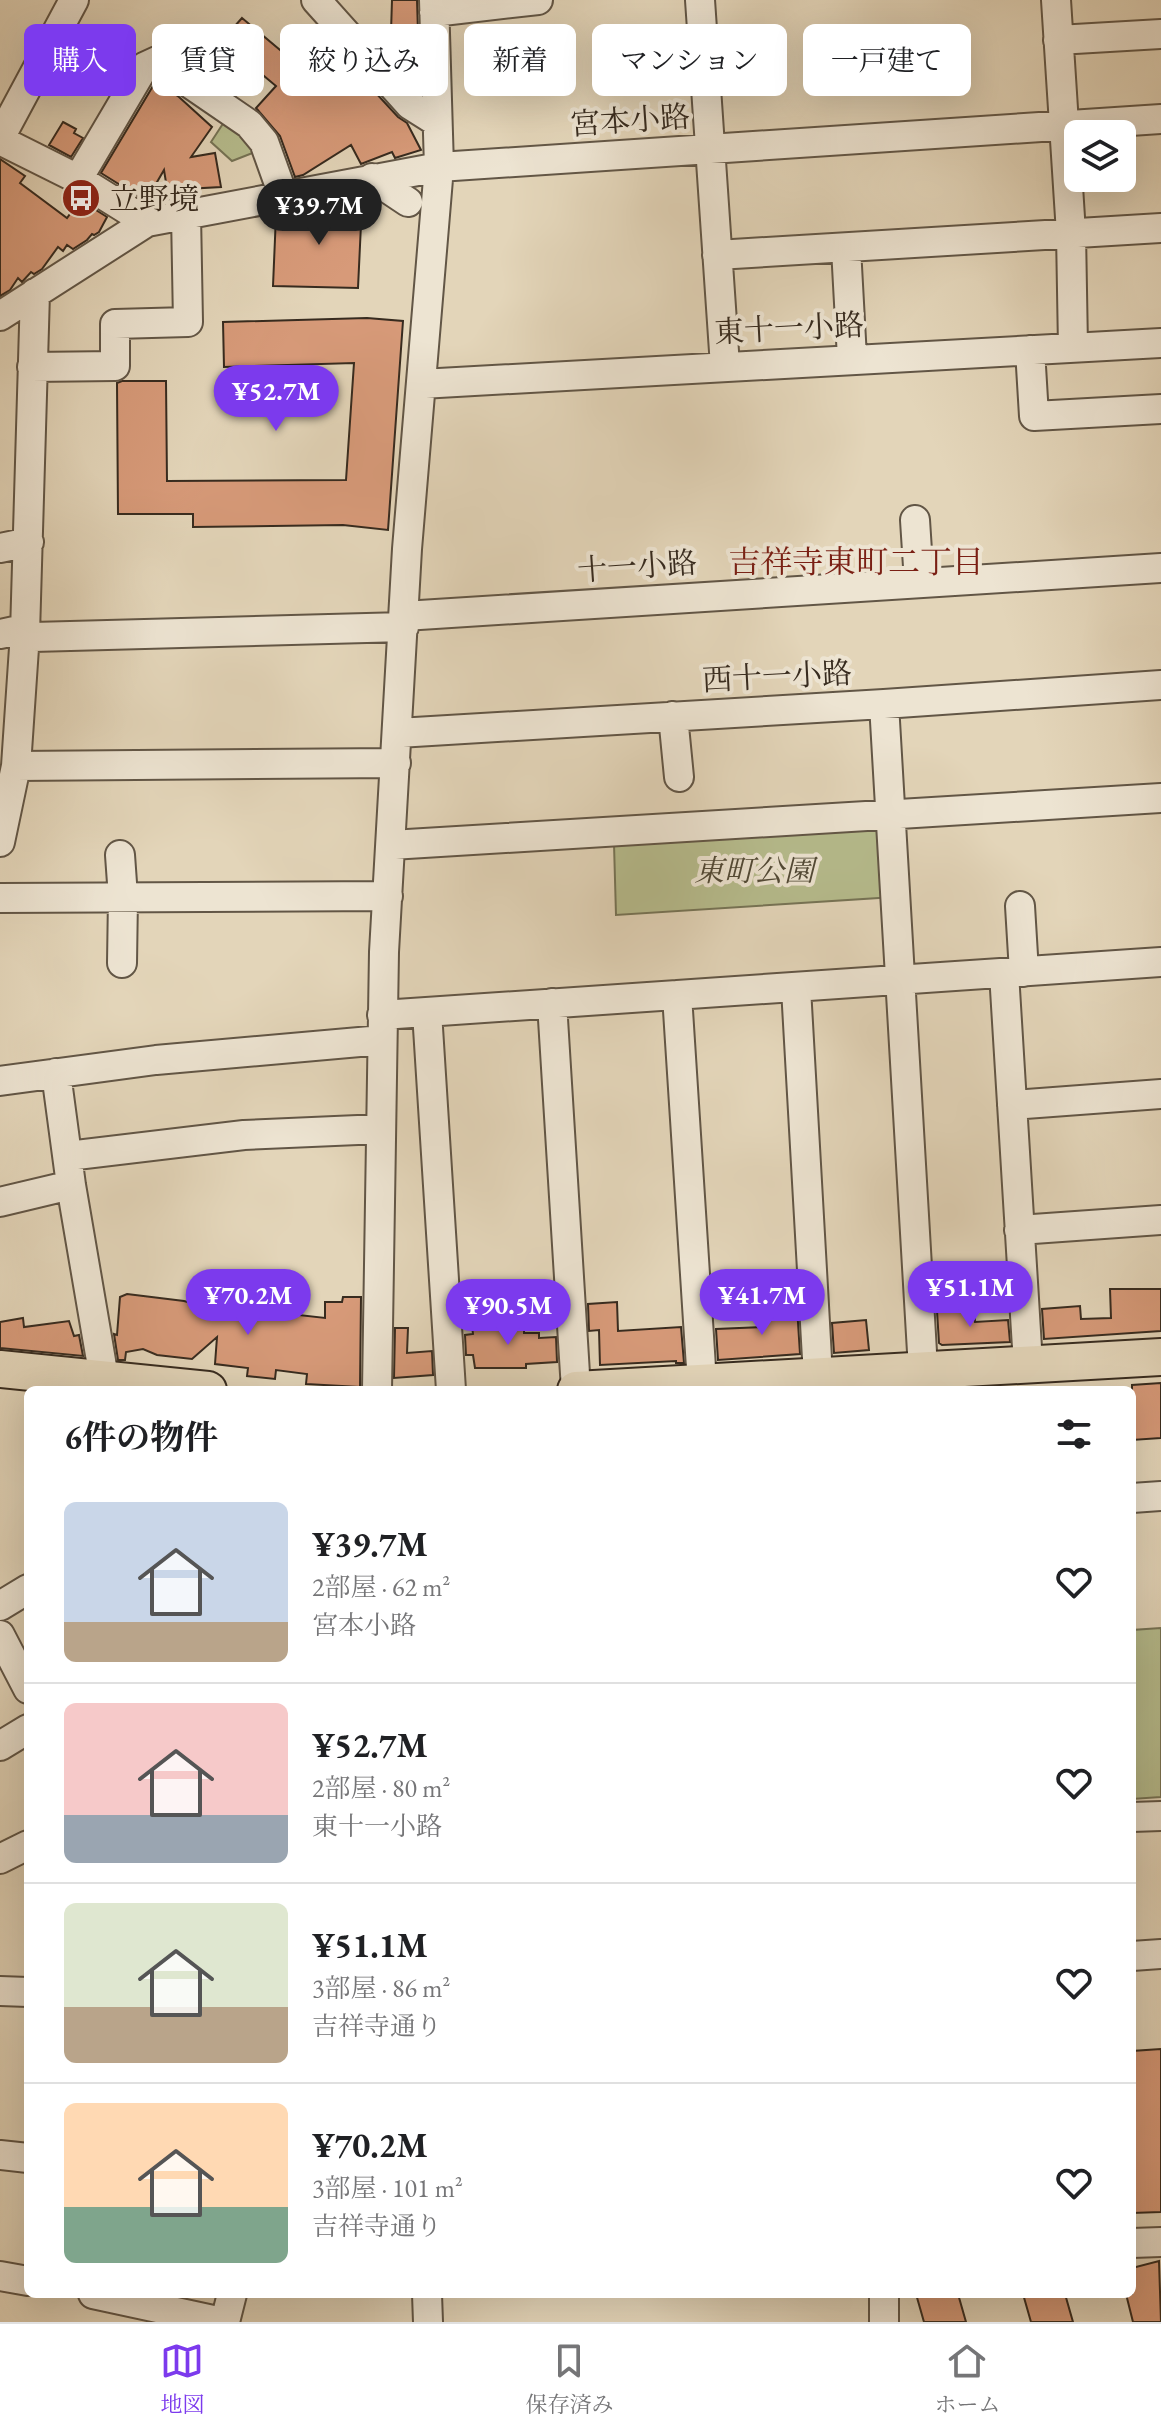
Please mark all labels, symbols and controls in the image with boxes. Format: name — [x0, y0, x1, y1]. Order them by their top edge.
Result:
chip: 購入 — [24, 24, 136, 96]
chip: 賃貸 — [152, 24, 264, 96]
chip: 絞り込み — [280, 24, 448, 96]
chip: 新着 — [464, 24, 576, 96]
chip: マンション — [592, 24, 787, 96]
chip: 一戸建て — [803, 24, 971, 96]
street label: 宮本小路 — [569, 96, 691, 144]
map controls — [1064, 120, 1136, 192]
button: layers — [1064, 120, 1136, 192]
bus stop icon: 立野境 — [60, 177, 102, 219]
place label: 立野境 — [109, 179, 199, 218]
pin: ¥39.7M — [254, 179, 384, 247]
text: ¥39.7M — [275, 188, 363, 222]
street label: 東十一小路 — [713, 305, 865, 351]
pin: ¥52.7M — [211, 365, 341, 433]
text: ¥52.7M — [232, 374, 320, 408]
district label: 吉祥寺東町二丁目 — [728, 541, 984, 583]
street label: 十一小路 — [576, 542, 698, 590]
street label: 西十一小路 — [701, 653, 853, 699]
park label: 東町公園 — [694, 851, 819, 890]
pin: ¥51.1M — [905, 1261, 1035, 1329]
pin: ¥70.2M — [183, 1269, 313, 1337]
pin: ¥41.7M — [697, 1269, 827, 1337]
text: ¥51.1M — [926, 1270, 1014, 1304]
text: ¥70.2M — [204, 1278, 292, 1312]
text: ¥41.7M — [718, 1278, 806, 1312]
pin: ¥90.5M — [443, 1279, 573, 1347]
text: ¥90.5M — [464, 1288, 552, 1322]
icon: filters — [1052, 1412, 1096, 1456]
text: 6件の物件 — [64, 1415, 218, 1459]
text: ¥39.7M — [312, 1522, 428, 1566]
icon: home — [128, 1534, 224, 1630]
icon: heart — [1052, 1560, 1096, 1604]
text: 2部屋 · 62 m² — [312, 1570, 450, 1604]
text: 宮本小路 — [312, 1608, 416, 1642]
text: ¥52.7M — [312, 1723, 428, 1767]
icon: home — [128, 1735, 224, 1831]
icon: heart — [1052, 1761, 1096, 1805]
text: 2部屋 · 80 m² — [312, 1771, 450, 1805]
text: 東十一小路 — [312, 1809, 442, 1843]
text: ¥51.1M — [312, 1923, 428, 1967]
icon: home — [128, 1935, 224, 2031]
icon: heart — [1052, 1961, 1096, 2005]
text: 3部屋 · 86 m² — [312, 1971, 450, 2005]
text: 吉祥寺通り — [312, 2009, 442, 2043]
text: ¥70.2M — [312, 2123, 428, 2167]
icon: home — [128, 2135, 224, 2231]
icon: heart — [1052, 2161, 1096, 2205]
text: 3部屋 · 101 m² — [312, 2171, 463, 2205]
text: 吉祥寺通り — [312, 2209, 442, 2243]
tab: 地図 — [160, 2339, 205, 2419]
tab: 保存済み — [525, 2339, 614, 2419]
tab: ホーム — [934, 2339, 1001, 2419]

